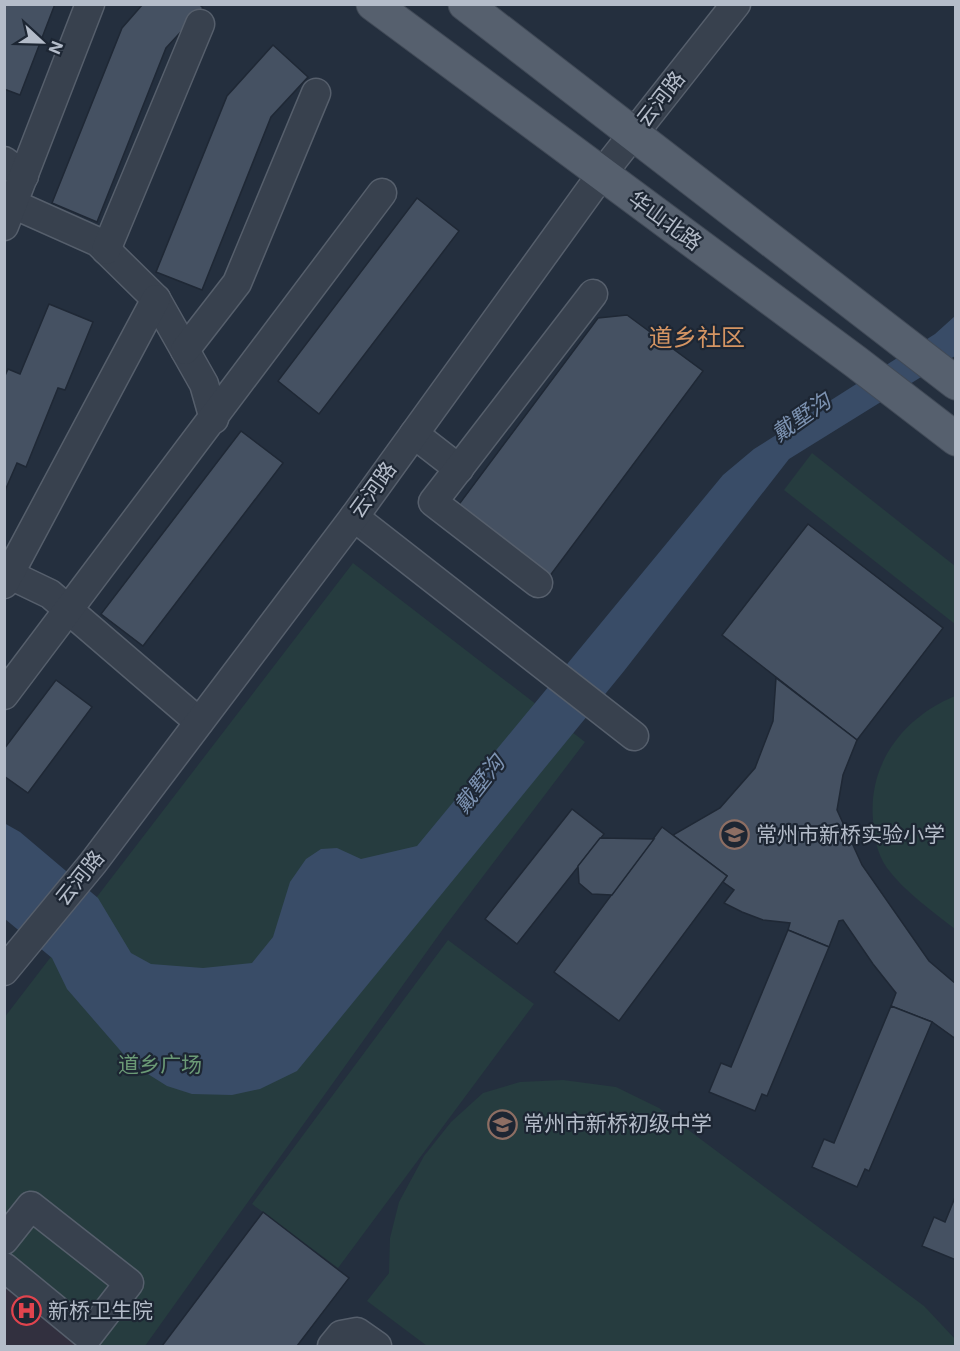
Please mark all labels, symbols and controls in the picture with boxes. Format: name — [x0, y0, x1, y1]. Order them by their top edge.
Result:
north arrow — [12, 12, 72, 72]
text: N — [44, 38, 67, 57]
street label: 云河路 — [631, 66, 690, 131]
street label: 华山北路 — [624, 186, 707, 255]
district label: 道乡社区 — [649, 323, 745, 352]
water label: 戴墅沟 — [767, 386, 837, 447]
street label: 云河路 — [344, 457, 401, 523]
water label: 戴墅沟 — [448, 748, 511, 818]
school or university icon: 常州市新桥实验小学 — [719, 819, 751, 851]
place label: 常州市新桥实验小学 — [756, 822, 945, 847]
street label: 云河路 — [50, 845, 109, 910]
park label: 道乡广场 — [118, 1052, 202, 1077]
school or university icon: 常州市新桥初级中学 — [486, 1108, 518, 1140]
place label: 常州市新桥初级中学 — [523, 1111, 712, 1136]
hospital icon: 新桥卫生院 — [11, 1295, 43, 1327]
place label: 新桥卫生院 — [48, 1298, 153, 1323]

